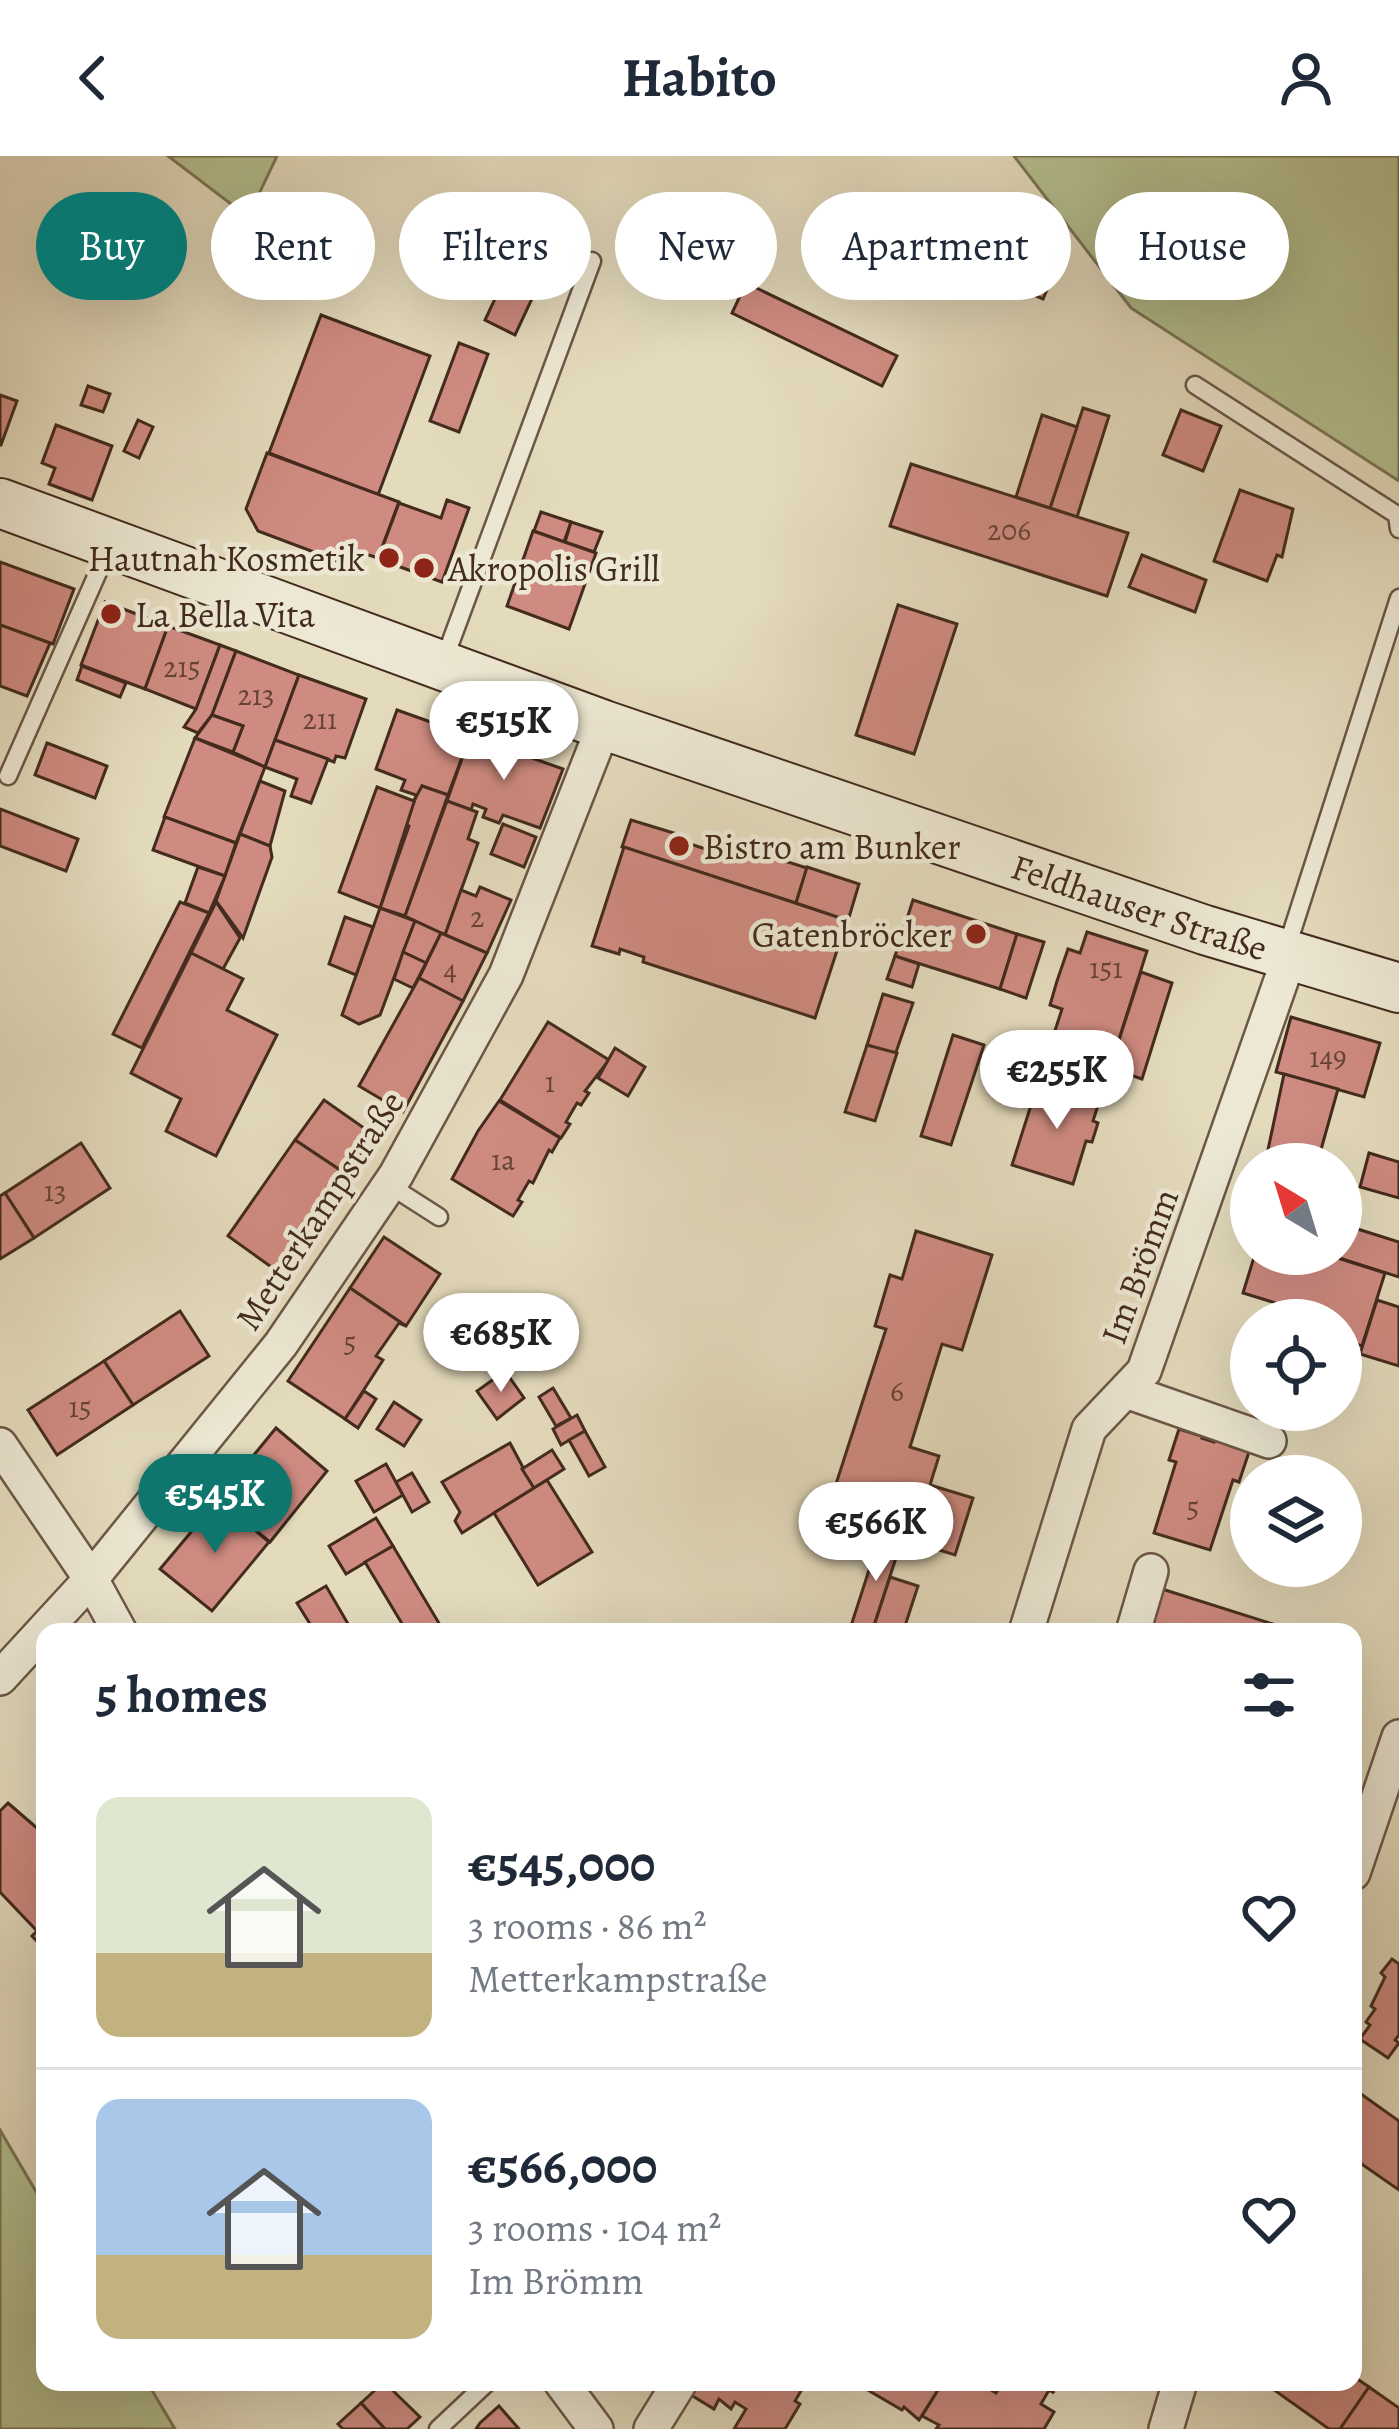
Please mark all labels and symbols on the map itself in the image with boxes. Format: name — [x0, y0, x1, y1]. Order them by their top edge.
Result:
house number: 206 — [987, 510, 1031, 550]
place label: Hautnah Kosmetik — [88, 534, 365, 583]
place label: Akropolis Grill — [447, 544, 660, 593]
marker: Hautnah Kosmetik — [376, 545, 402, 571]
marker: Akropolis Grill — [411, 555, 437, 581]
place label: La Bella Vita — [135, 590, 315, 639]
marker: La Bella Vita — [98, 601, 124, 627]
house number: 215 — [163, 647, 201, 687]
house number: 213 — [238, 675, 275, 715]
pin: €515K — [420, 681, 588, 783]
house number: 211 — [303, 699, 337, 739]
place label: Bistro am Bunker — [703, 822, 961, 871]
marker: Bistro am Bunker — [666, 833, 692, 859]
street label: Feldhauser Straße — [1005, 842, 1273, 972]
house number: 2 — [470, 897, 484, 937]
place label: Gatenbröcker — [752, 910, 952, 959]
marker: Gatenbröcker — [963, 921, 989, 947]
house number: 151 — [1089, 948, 1123, 988]
house number: 4 — [443, 950, 457, 990]
pin: €255K — [973, 1030, 1141, 1132]
house number: 149 — [1309, 1037, 1347, 1077]
house number: 1 — [545, 1062, 555, 1102]
street label: Metterkampstraße — [224, 1081, 415, 1340]
house number: 1a — [491, 1140, 515, 1180]
north arrow — [1230, 1143, 1362, 1275]
house number: 13 — [44, 1171, 66, 1211]
street label: Im Brömm — [1089, 1182, 1190, 1351]
pin: €685K — [417, 1293, 585, 1395]
house number: 5 — [344, 1322, 356, 1362]
house number: 6 — [890, 1371, 904, 1411]
house number: 15 — [68, 1387, 92, 1427]
pin: €545K — [131, 1454, 299, 1556]
pin: €566K — [792, 1482, 960, 1584]
house number: 5 — [1187, 1487, 1199, 1527]

